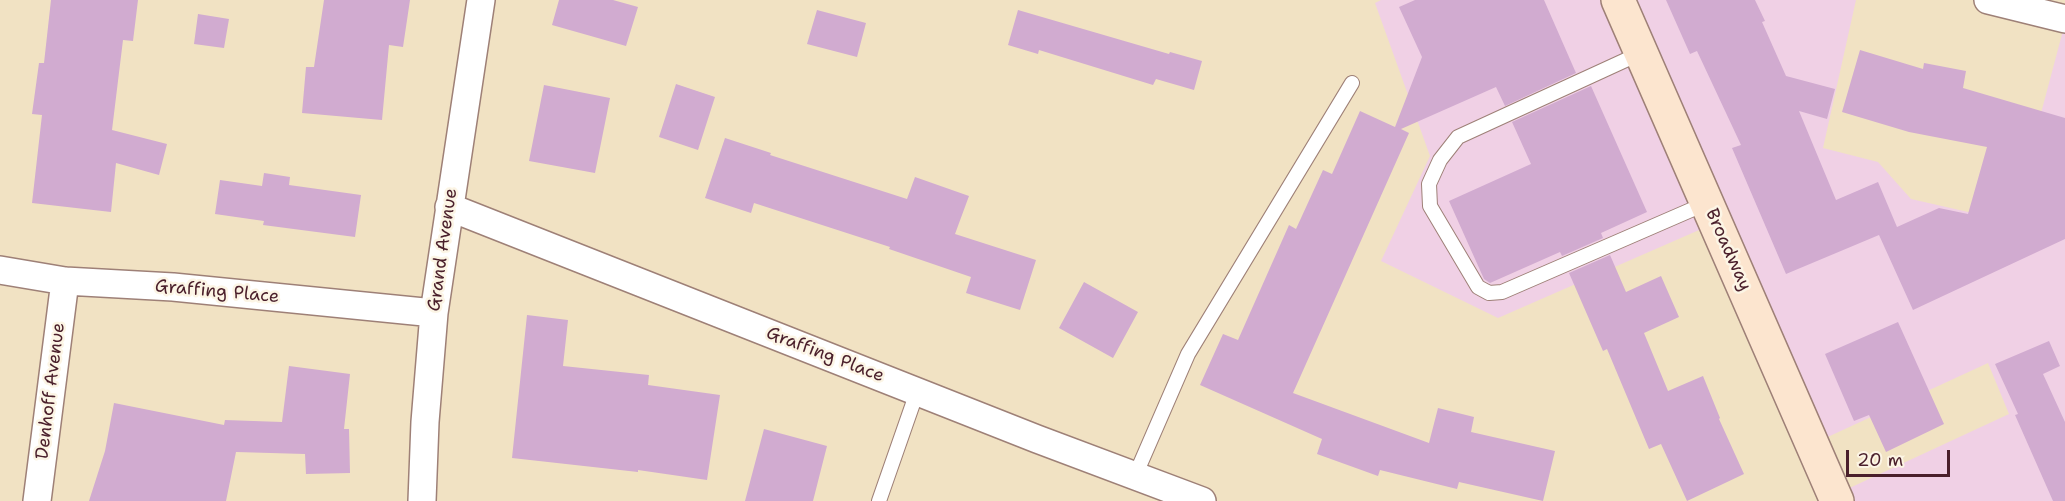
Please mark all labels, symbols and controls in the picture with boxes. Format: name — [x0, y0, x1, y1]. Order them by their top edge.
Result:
street label: Grand Avenue — [424, 187, 462, 313]
street label: Broadway — [1700, 205, 1756, 295]
street label: Graffing Place — [154, 276, 280, 308]
street label: Denhoff Avenue — [32, 322, 70, 460]
street label: Graffing Place — [763, 323, 887, 387]
scale bar — [1849, 438, 1952, 476]
text: 20 m — [1857, 448, 1903, 472]

